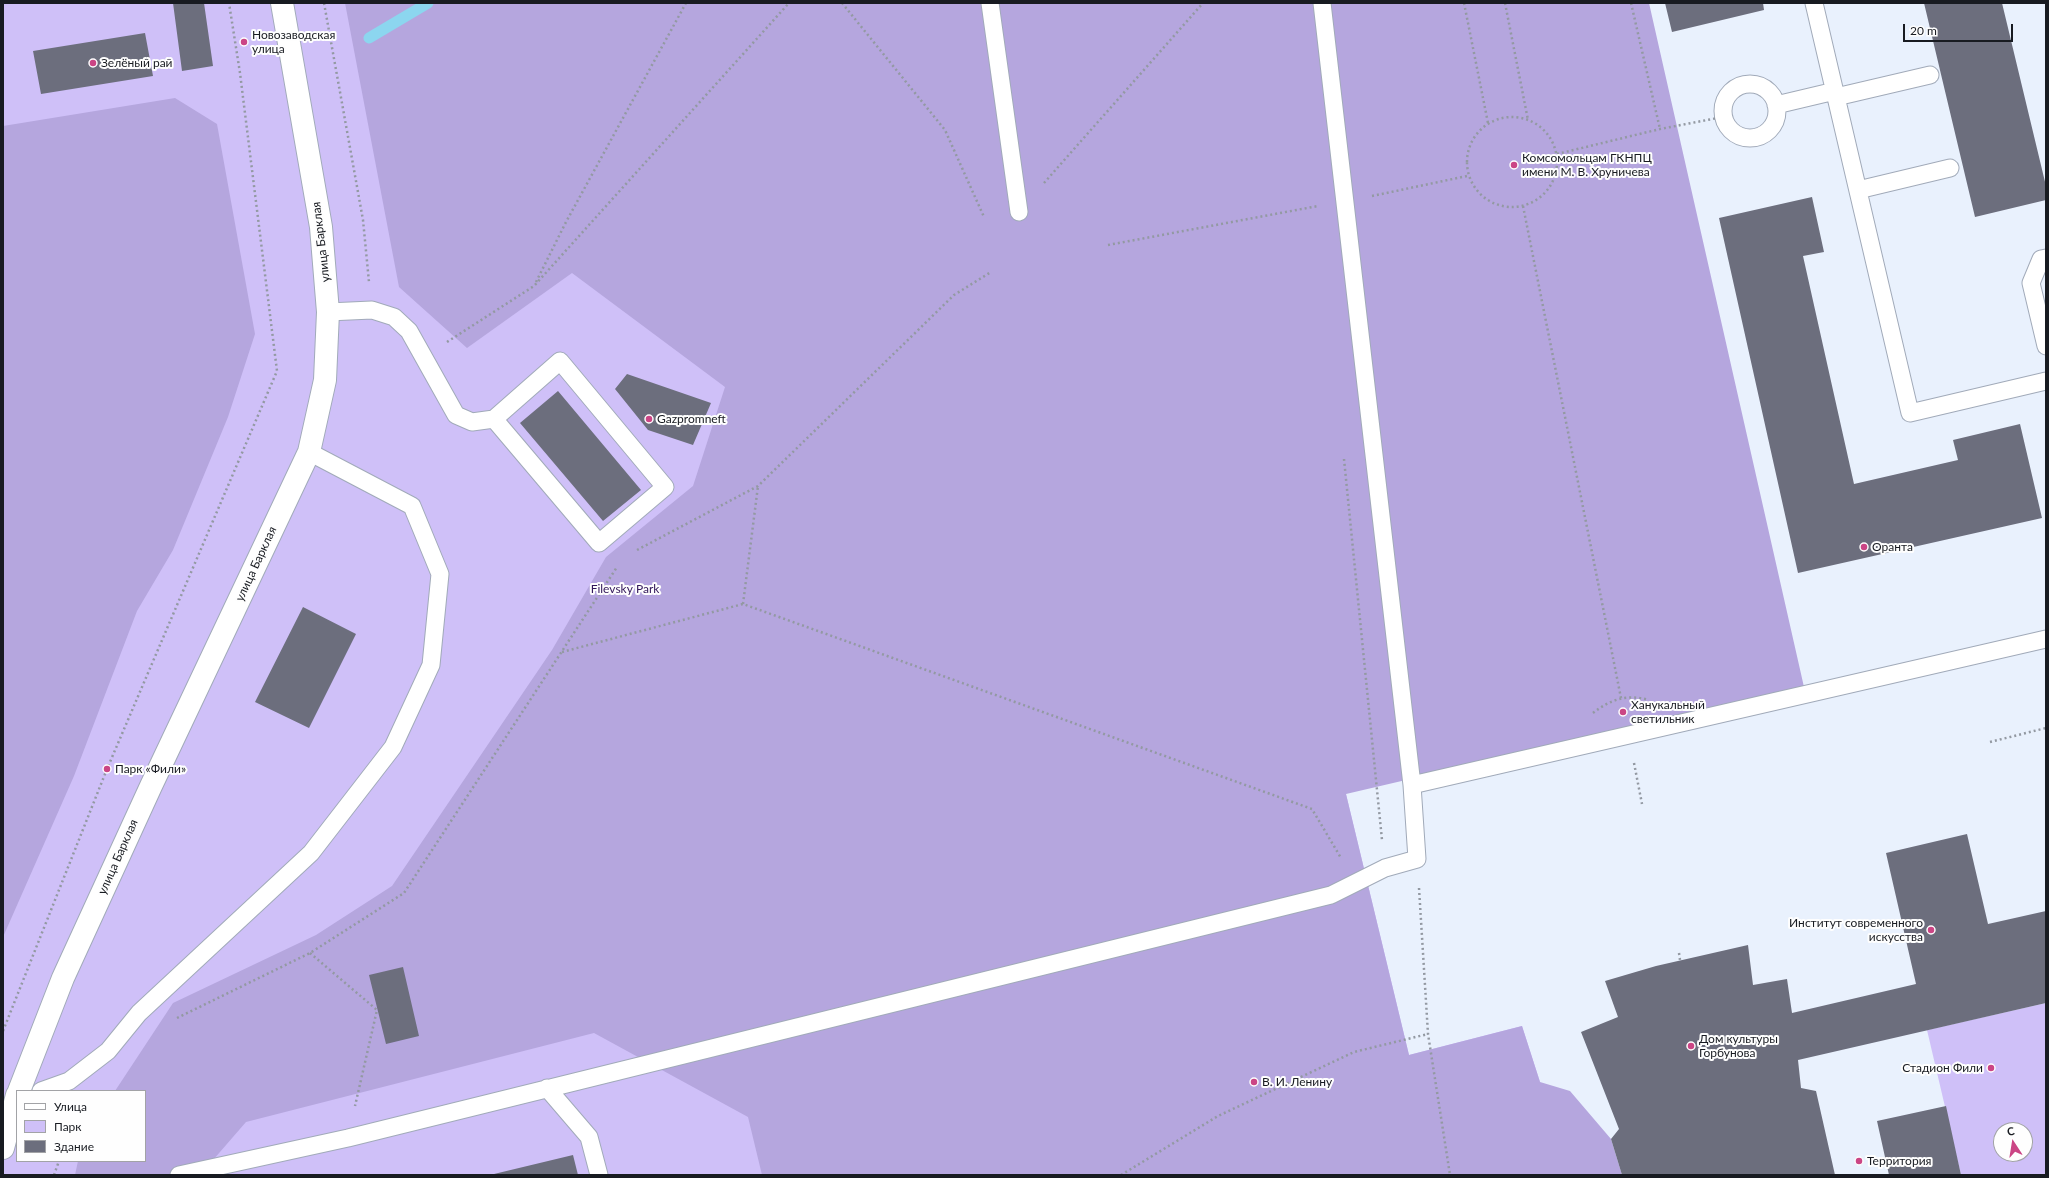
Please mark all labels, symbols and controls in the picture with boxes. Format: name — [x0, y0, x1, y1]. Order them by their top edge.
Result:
scale bar — [1905, 16, 2015, 42]
text: 20 m — [1910, 23, 1937, 38]
place label: Новозаводская улица — [252, 28, 335, 56]
marker: Новозаводская улица — [239, 37, 249, 47]
place label: Зелёный рай — [101, 56, 172, 70]
marker: Зелёный рай — [88, 58, 98, 68]
place label: Комсомольцам ГКНПЦ имени М. В. Хруничева — [1522, 151, 1652, 179]
marker: Комсомольцам ГКНПЦ имени М. В. Хруничева — [1509, 160, 1519, 170]
street label: улица Барклая — [309, 201, 333, 283]
place label: Gazpromneft — [657, 412, 726, 426]
marker: Gazpromneft — [644, 414, 654, 424]
street label: улица Барклая — [232, 524, 280, 604]
place label: Оранта — [1872, 540, 1913, 554]
marker: Оранта — [1859, 542, 1869, 552]
park label: Filevsky Park — [591, 582, 659, 596]
place label: Ханукальный светильник — [1631, 698, 1705, 726]
marker: Ханукальный светильник — [1618, 707, 1628, 717]
place label: Парк «Фили» — [115, 762, 186, 776]
marker: Парк «Фили» — [102, 764, 112, 774]
street label: улица Барклая — [95, 817, 141, 897]
place label: Институт современного искусства — [1789, 916, 1923, 944]
marker: Институт современного искусства — [1926, 925, 1936, 935]
place label: Дом культуры Горбунова — [1699, 1032, 1778, 1060]
marker: Дом культуры Горбунова — [1686, 1041, 1696, 1051]
place label: Стадион Фили — [1902, 1061, 1983, 1075]
marker: Стадион Фили — [1986, 1063, 1996, 1073]
place label: В. И. Ленину — [1262, 1075, 1332, 1089]
marker: В. И. Ленину — [1249, 1077, 1259, 1087]
legend — [16, 1090, 146, 1162]
text: Улица — [54, 1099, 87, 1114]
text: Парк — [54, 1119, 82, 1134]
north arrow — [1993, 1122, 2033, 1162]
text: С — [2006, 1124, 2016, 1138]
text: Здание — [54, 1139, 94, 1154]
place label: Территория — [1867, 1154, 1931, 1168]
marker: Территория — [1854, 1156, 1864, 1166]

